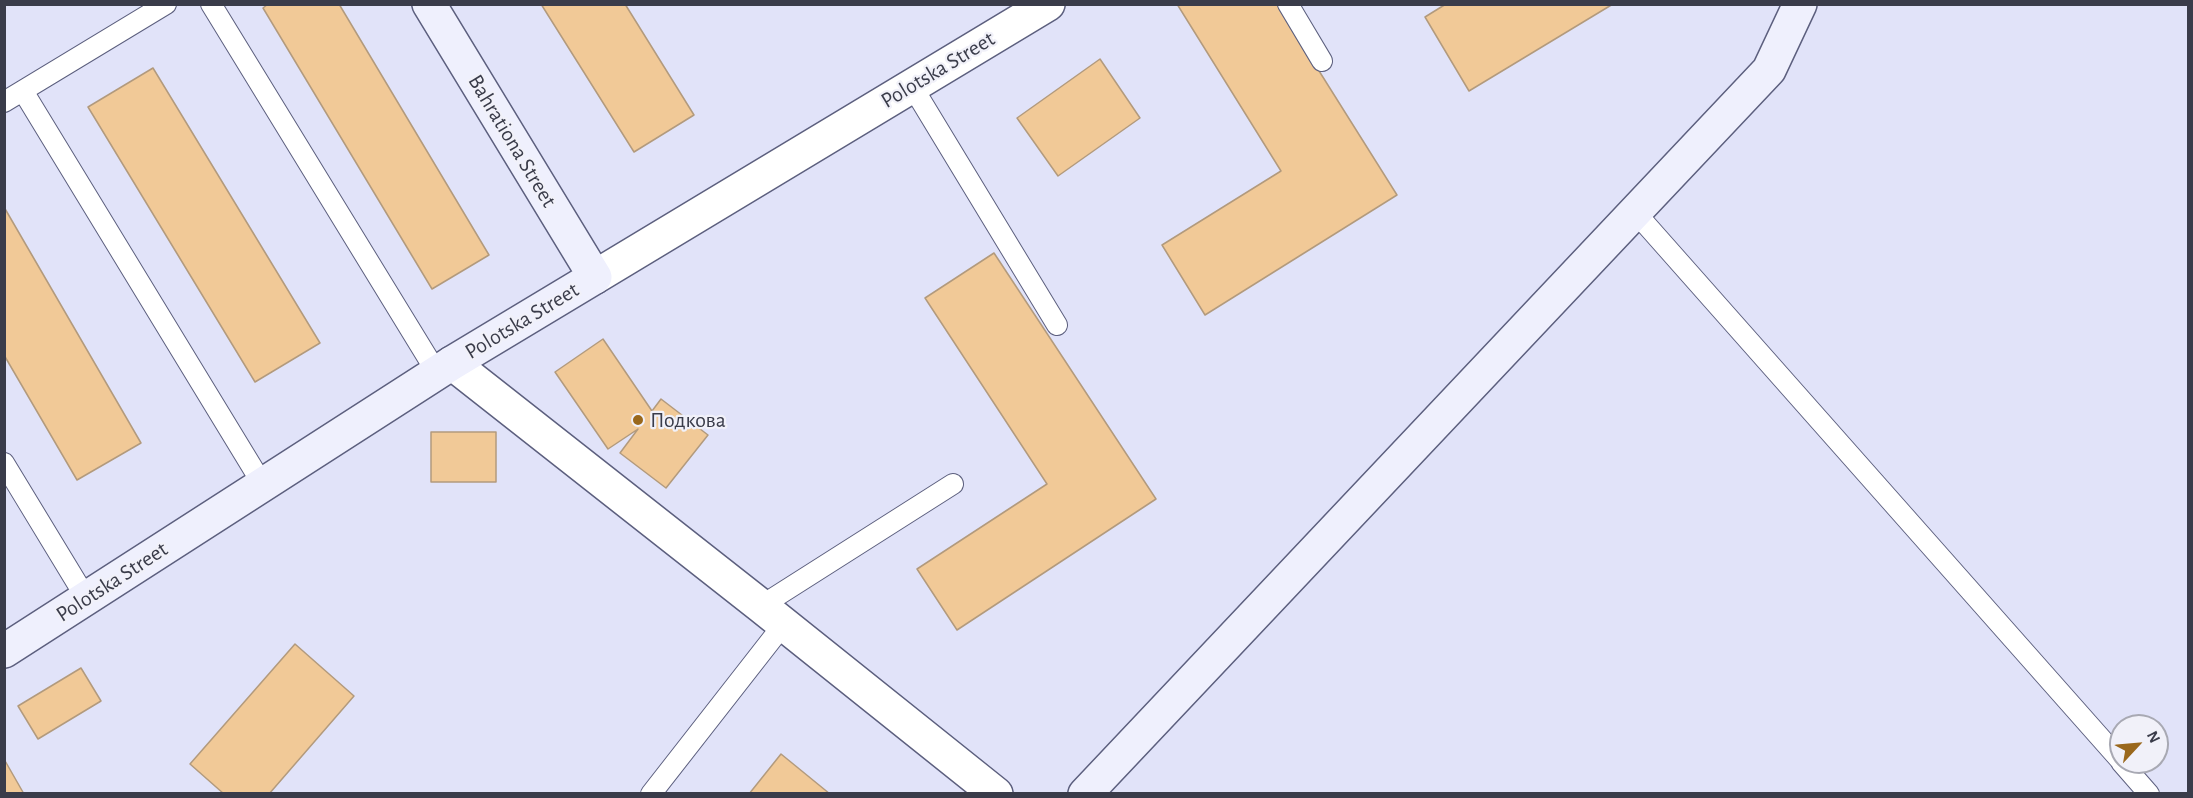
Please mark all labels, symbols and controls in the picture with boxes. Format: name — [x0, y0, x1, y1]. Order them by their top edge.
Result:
street label: Polotska Street — [876, 26, 1000, 114]
street label: Bahrationa Street — [462, 70, 562, 212]
street label: Polotska Street — [460, 277, 584, 365]
place label: Подкова — [650, 407, 726, 433]
marker: Подкова — [631, 413, 645, 427]
street label: Polotska Street — [51, 536, 173, 628]
north arrow — [2109, 714, 2169, 774]
text: N — [2144, 728, 2163, 745]

